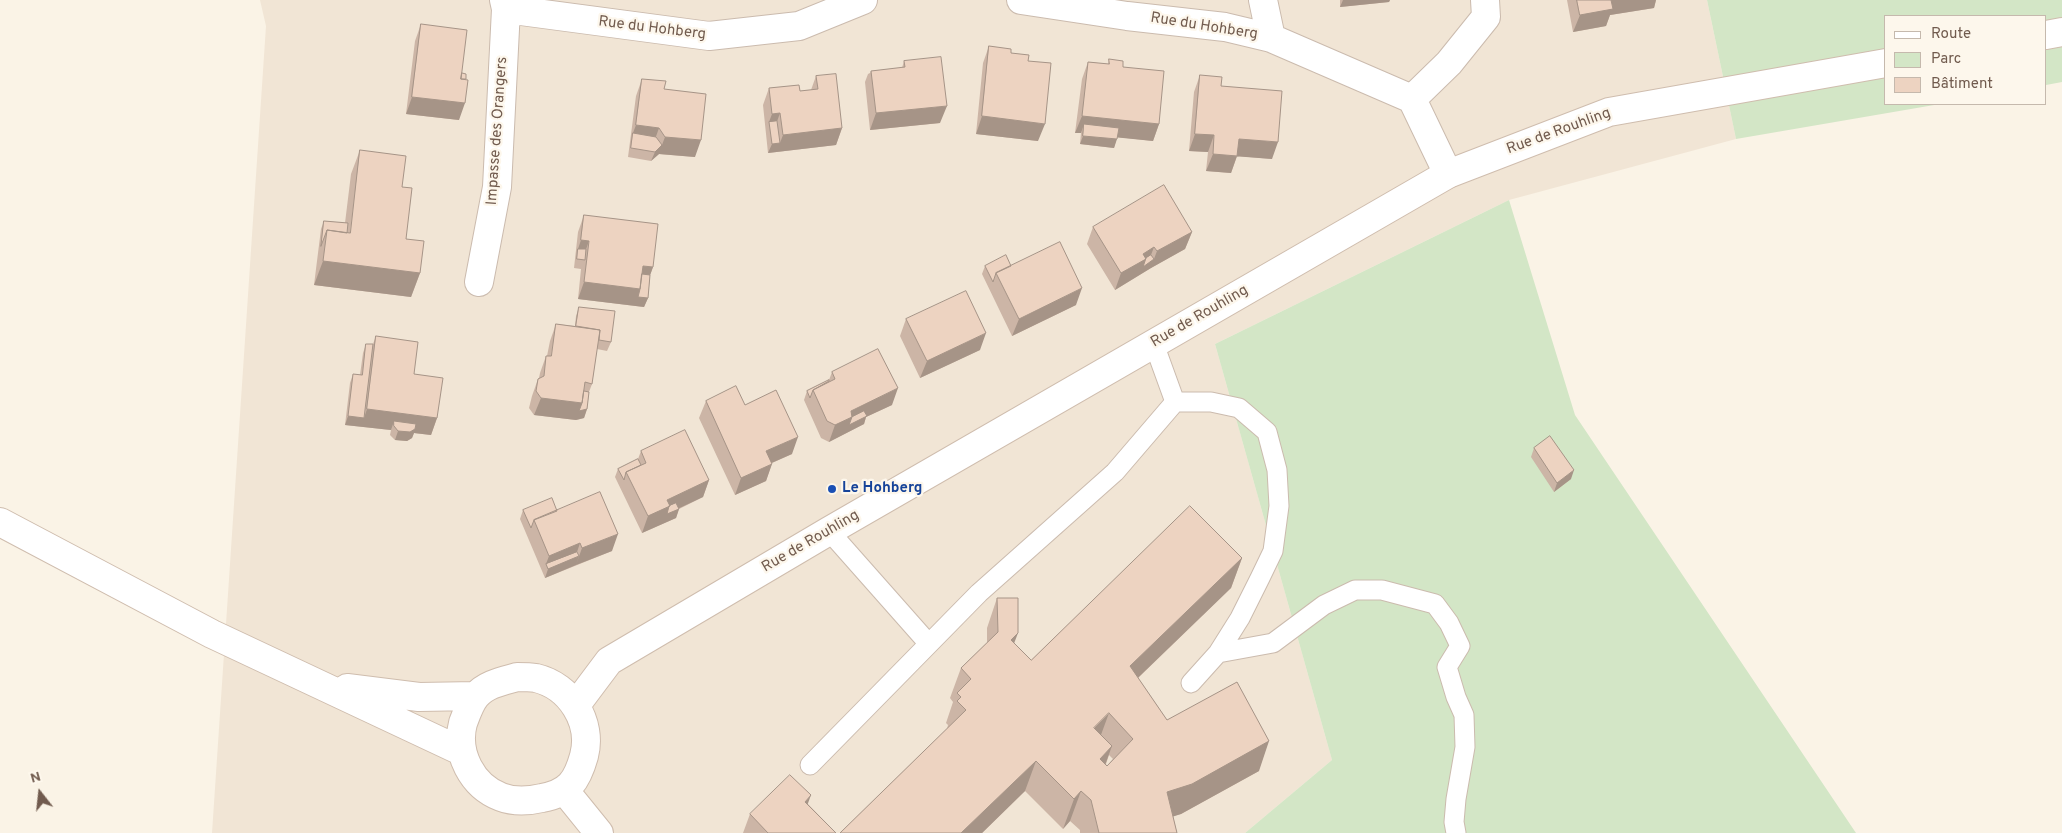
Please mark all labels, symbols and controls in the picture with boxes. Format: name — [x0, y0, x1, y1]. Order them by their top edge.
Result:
street label: Rue du Hohberg — [1149, 10, 1259, 44]
street label: Rue du Hohberg — [597, 13, 707, 45]
legend — [1884, 15, 2047, 105]
text: Route — [1931, 25, 1971, 44]
text: Parc — [1931, 50, 1961, 69]
street label: Impasse des Orangers — [484, 56, 512, 206]
text: Bâtiment — [1931, 75, 1993, 94]
street label: Rue de Rouhling — [1504, 105, 1614, 159]
street label: Rue de Rouhling — [1148, 282, 1252, 352]
place label: Le Hohberg — [842, 480, 922, 498]
marker: Le Hohberg — [826, 483, 838, 495]
street label: Rue de Rouhling — [759, 507, 863, 577]
north arrow — [15, 768, 65, 818]
text: N — [29, 769, 43, 788]

